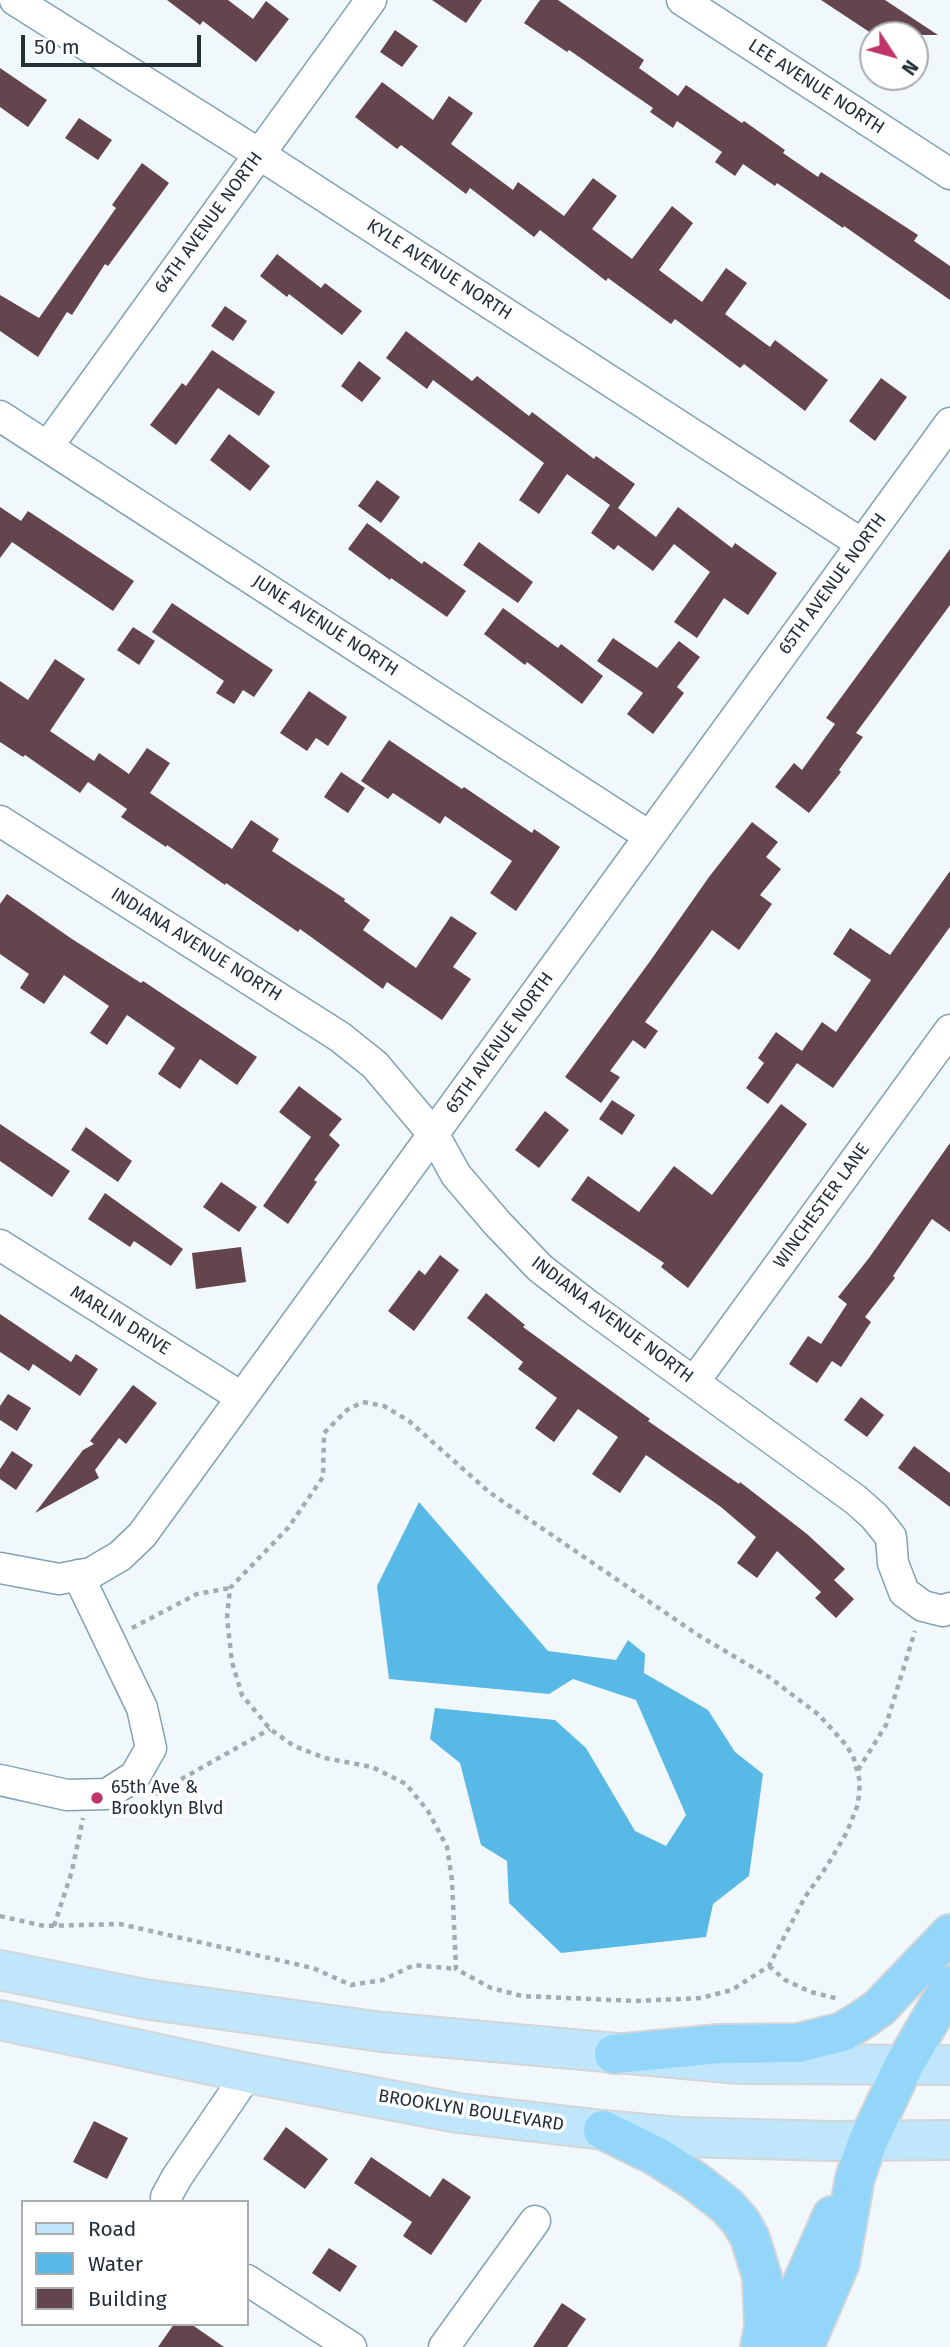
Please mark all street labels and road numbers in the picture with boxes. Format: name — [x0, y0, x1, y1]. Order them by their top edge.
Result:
street label: LEE AVENUE NORTH — [744, 35, 888, 139]
street label: 64TH AVENUE NORTH — [150, 148, 268, 298]
street label: KYLE AVENUE NORTH — [362, 215, 516, 325]
street label: 65TH AVENUE NORTH — [775, 509, 891, 659]
street label: JUNE AVENUE NORTH — [248, 571, 402, 681]
street label: INDIANA AVENUE NORTH — [107, 884, 285, 1006]
street label: 65TH AVENUE NORTH — [442, 968, 558, 1118]
street label: WINCHESTER LANE — [769, 1139, 875, 1273]
street label: INDIANA AVENUE NORTH — [527, 1252, 697, 1388]
street label: MARLIN DRIVE — [66, 1282, 174, 1360]
street label: BROOKLYN BOULEVARD — [376, 2086, 566, 2136]

